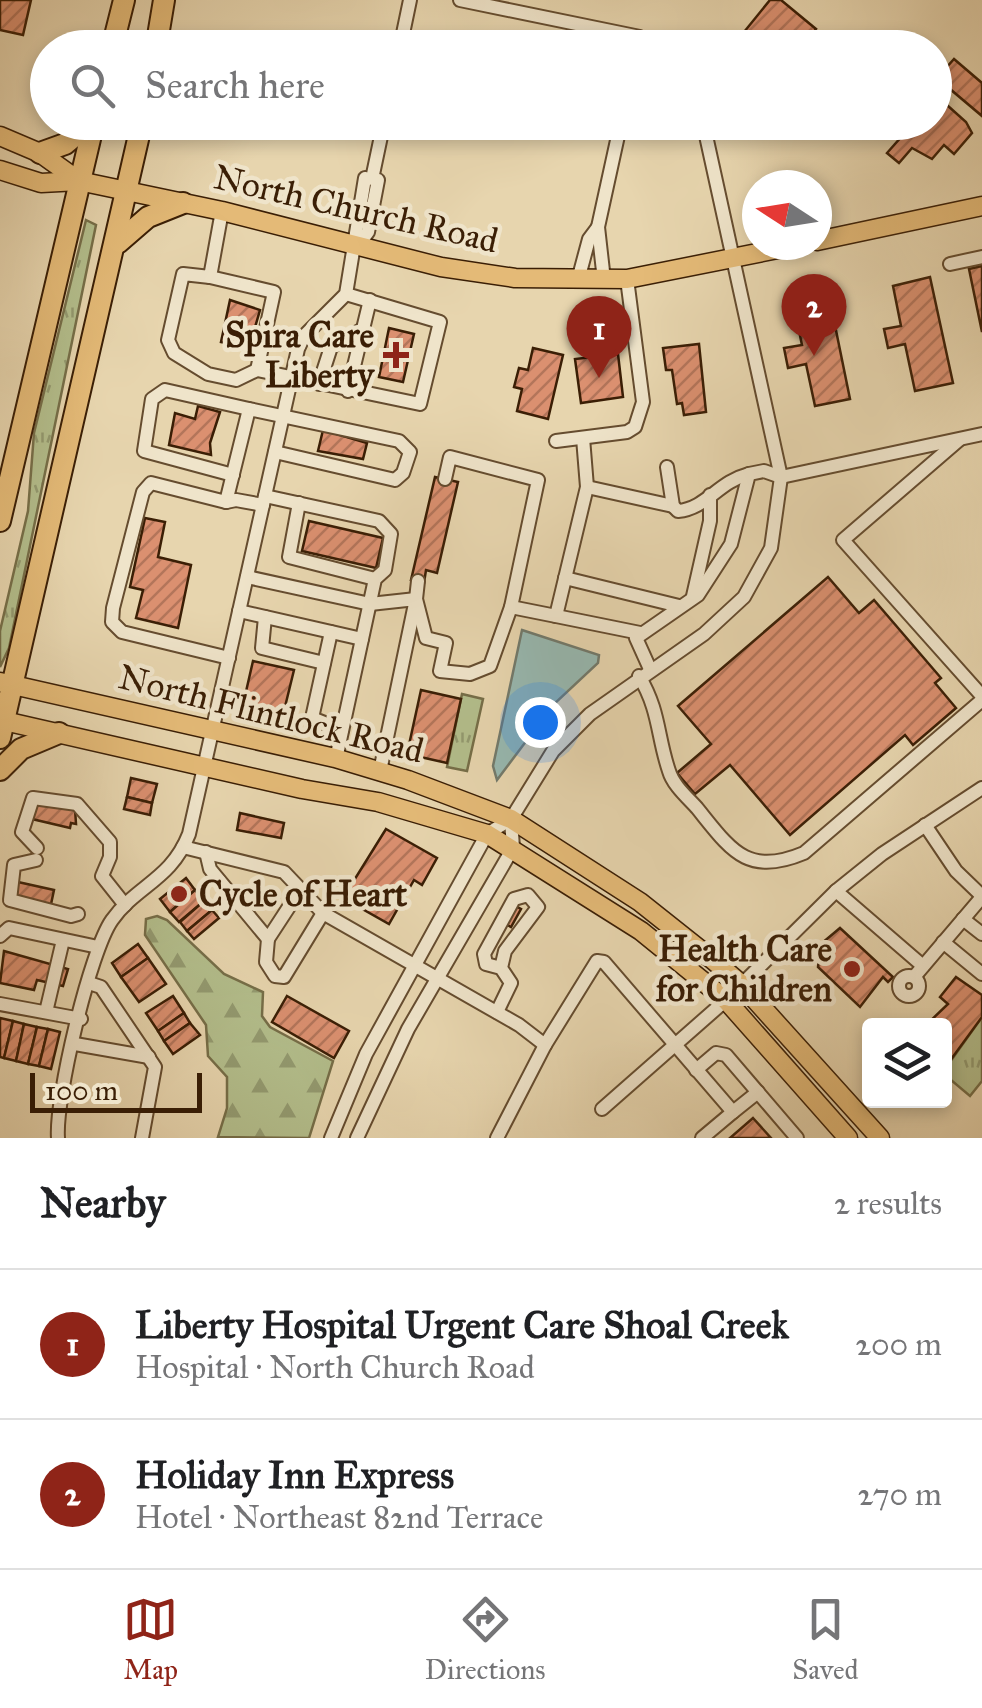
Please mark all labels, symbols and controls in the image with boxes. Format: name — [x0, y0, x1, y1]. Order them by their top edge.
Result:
search box — [30, 30, 952, 140]
icon: search — [65, 58, 120, 113]
text: Search here — [145, 62, 325, 108]
street label: North Church Road — [210, 155, 503, 263]
north arrow — [742, 170, 832, 260]
pin: 2 — [782, 274, 846, 356]
pin: 1 — [566, 296, 632, 378]
place label: Spira Care Liberty — [225, 314, 376, 397]
marker: Spira Care Liberty — [383, 342, 409, 368]
street label: North Flintlock Road — [114, 655, 428, 773]
your location — [515, 697, 566, 748]
place label: Cycle of Heart — [199, 873, 408, 916]
marker: Cycle of Heart — [168, 883, 190, 905]
place label: Health Care for Children — [656, 928, 832, 1011]
marker: Health Care for Children — [841, 958, 863, 980]
map controls — [862, 1018, 952, 1108]
button: layers — [862, 1018, 952, 1108]
scale bar — [30, 1068, 202, 1112]
text: 100 m — [45, 1073, 118, 1108]
text: Nearby — [40, 1177, 165, 1229]
text: 2 results — [834, 1184, 942, 1223]
text: Liberty Hospital Urgent Care Shoal Creek — [135, 1302, 789, 1348]
text: 1 — [66, 1325, 79, 1364]
text: 200 m — [855, 1325, 942, 1364]
text: Hospital · North Church Road — [135, 1348, 535, 1387]
text: Holiday Inn Express — [135, 1452, 454, 1498]
text: 2 — [65, 1475, 80, 1514]
text: 270 m — [858, 1475, 942, 1514]
text: Hotel · Northeast 82nd Terrace — [135, 1498, 543, 1537]
tab: Map — [123, 1592, 178, 1687]
tab: Directions — [425, 1592, 546, 1687]
tab: Saved — [792, 1592, 859, 1687]

